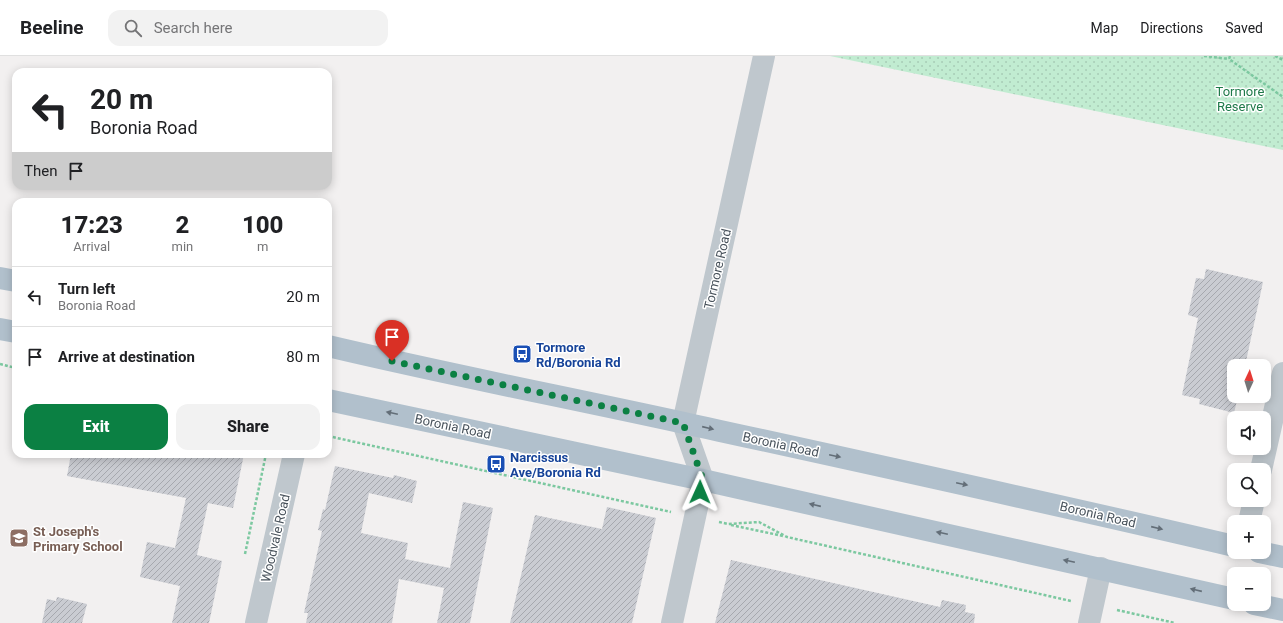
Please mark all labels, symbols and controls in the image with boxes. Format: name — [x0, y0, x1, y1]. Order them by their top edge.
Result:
search box — [108, 10, 388, 46]
text: Beeline — [20, 16, 84, 39]
icon: search — [122, 17, 144, 39]
text: Search here — [154, 19, 233, 37]
text: Map — [1091, 20, 1118, 36]
text: Directions — [1140, 20, 1203, 36]
text: Saved — [1225, 20, 1263, 36]
text: 20 m — [90, 83, 153, 116]
icon: left — [24, 84, 76, 136]
park label: Tormore Reserve — [1216, 84, 1265, 114]
text: Boronia Road — [90, 117, 198, 138]
icon: arrive — [65, 160, 87, 182]
text: Then — [24, 162, 57, 180]
text: 17:23 — [61, 211, 123, 239]
text: 2 — [175, 211, 189, 239]
text: 100 — [242, 211, 283, 239]
street label: Tormore Road — [701, 227, 734, 311]
text: Arrival — [73, 239, 110, 254]
text: min — [172, 239, 193, 254]
text: m — [257, 239, 268, 254]
text: Turn left — [58, 280, 115, 298]
icon: left — [24, 286, 46, 308]
text: 20 m — [286, 288, 320, 306]
text: Boronia Road — [58, 298, 136, 313]
pin — [375, 320, 409, 361]
icon: arrive — [381, 326, 403, 348]
place label: Tormore Rd/Boronia Rd — [536, 340, 621, 370]
bus stop icon: Tormore Rd/Boronia Rd — [511, 343, 533, 365]
icon: arrive — [24, 346, 46, 368]
text: Arrive at destination — [58, 348, 195, 366]
text: 80 m — [286, 348, 320, 366]
north arrow — [1227, 359, 1271, 403]
map controls — [1227, 359, 1271, 611]
button: Exit — [24, 404, 168, 450]
button: Share — [176, 404, 320, 450]
one-way arrow — [385, 409, 398, 415]
street label: Boronia Road — [413, 411, 492, 442]
button: sound — [1227, 411, 1271, 455]
one-way arrow — [702, 426, 714, 432]
street label: Boronia Road — [741, 429, 820, 460]
place label: Narcissus Ave/Boronia Rd — [510, 450, 601, 480]
bus stop icon: Narcissus Ave/Boronia Rd — [485, 453, 507, 475]
one-way arrow — [829, 453, 841, 459]
button: search — [1227, 463, 1271, 507]
position arrow — [679, 471, 721, 513]
one-way arrow — [956, 481, 968, 487]
street label: Woodvale Road — [258, 493, 293, 584]
street label: Boronia Road — [1058, 498, 1137, 531]
one-way arrow — [809, 502, 822, 508]
button: + — [1227, 515, 1271, 559]
place label: St Joseph's Primary School — [33, 524, 123, 554]
one-way arrow — [1151, 525, 1163, 531]
school or university icon: St Joseph's Primary School — [8, 527, 30, 549]
one-way arrow — [936, 530, 949, 536]
one-way arrow — [1063, 558, 1076, 564]
button: − — [1227, 567, 1271, 611]
one-way arrow — [1190, 587, 1202, 593]

